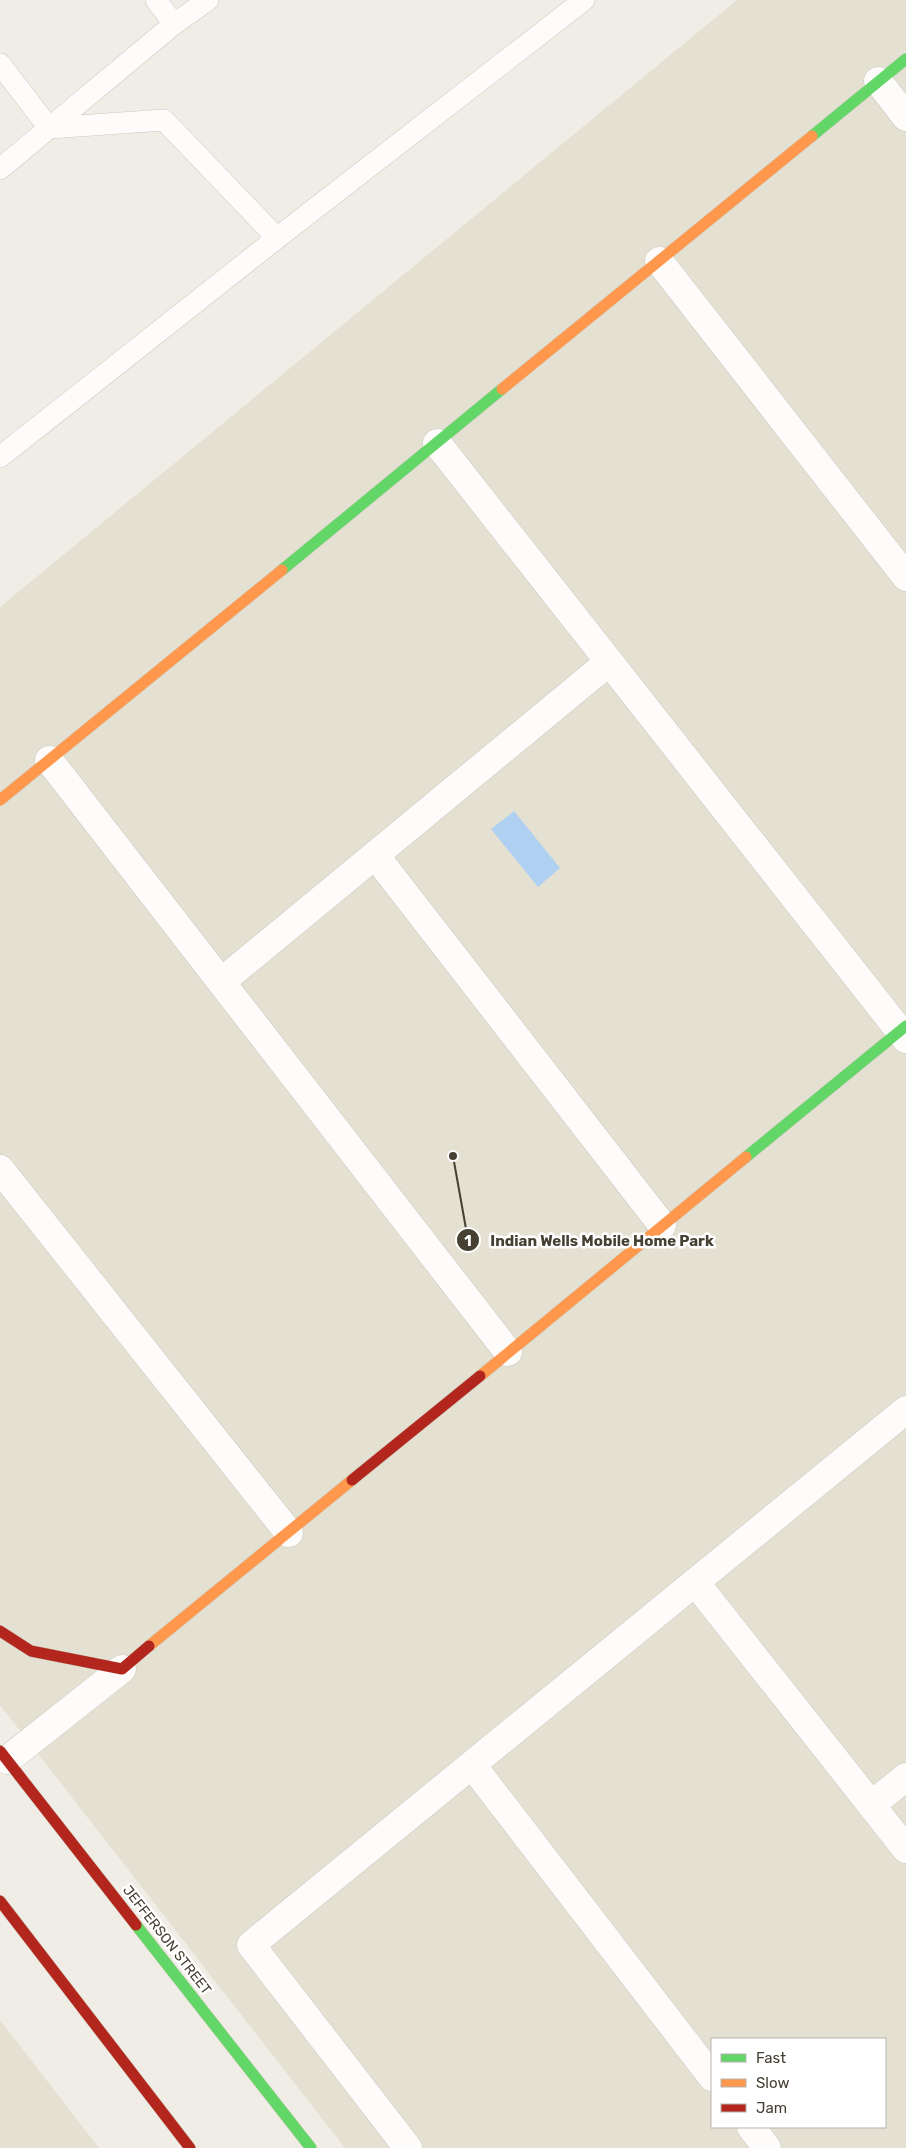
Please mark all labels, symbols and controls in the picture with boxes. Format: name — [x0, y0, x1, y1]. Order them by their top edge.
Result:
callout: Indian Wells Mobile Home Park — [456, 1225, 724, 1255]
text: 1 — [464, 1232, 472, 1250]
text: Indian Wells Mobile Home Park — [490, 1232, 714, 1250]
street label: JEFFERSON STREET — [119, 1882, 215, 1998]
legend — [711, 2038, 886, 2128]
text: Fast — [756, 2049, 786, 2067]
text: Slow — [756, 2074, 789, 2092]
text: Jam — [756, 2099, 787, 2117]

